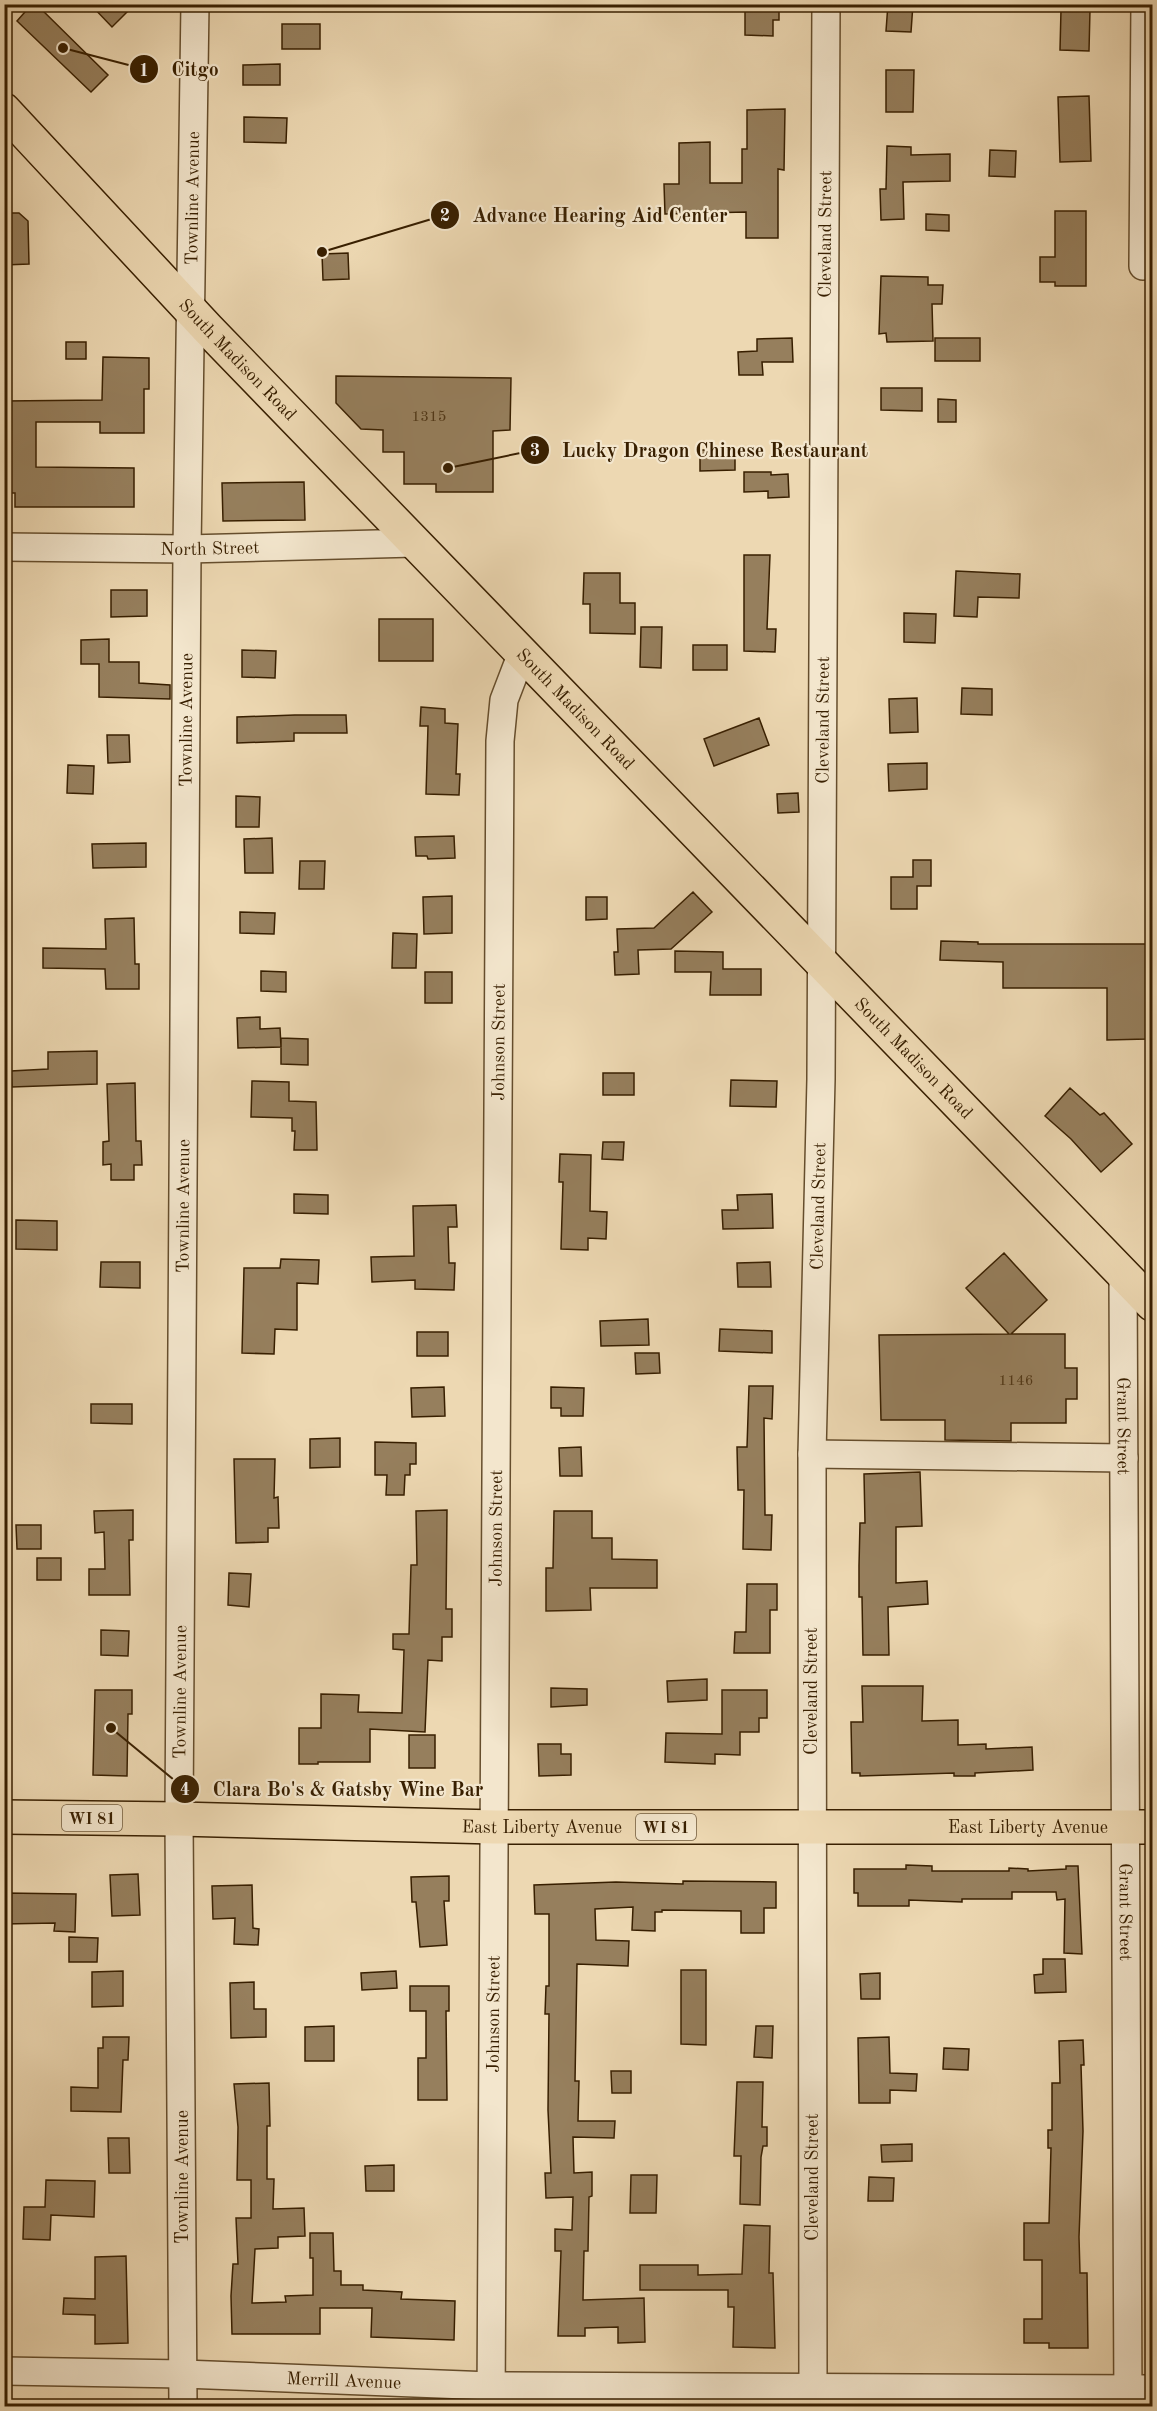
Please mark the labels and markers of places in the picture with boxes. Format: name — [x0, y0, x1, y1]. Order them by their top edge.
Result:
callout: Citgo — [129, 50, 231, 88]
callout: Advance Hearing Aid Center — [430, 196, 739, 234]
callout: Lucky Dragon Chinese Restaurant — [520, 431, 880, 469]
callout: Clara Bo's & Gatsby Wine Bar — [170, 1770, 495, 1808]

